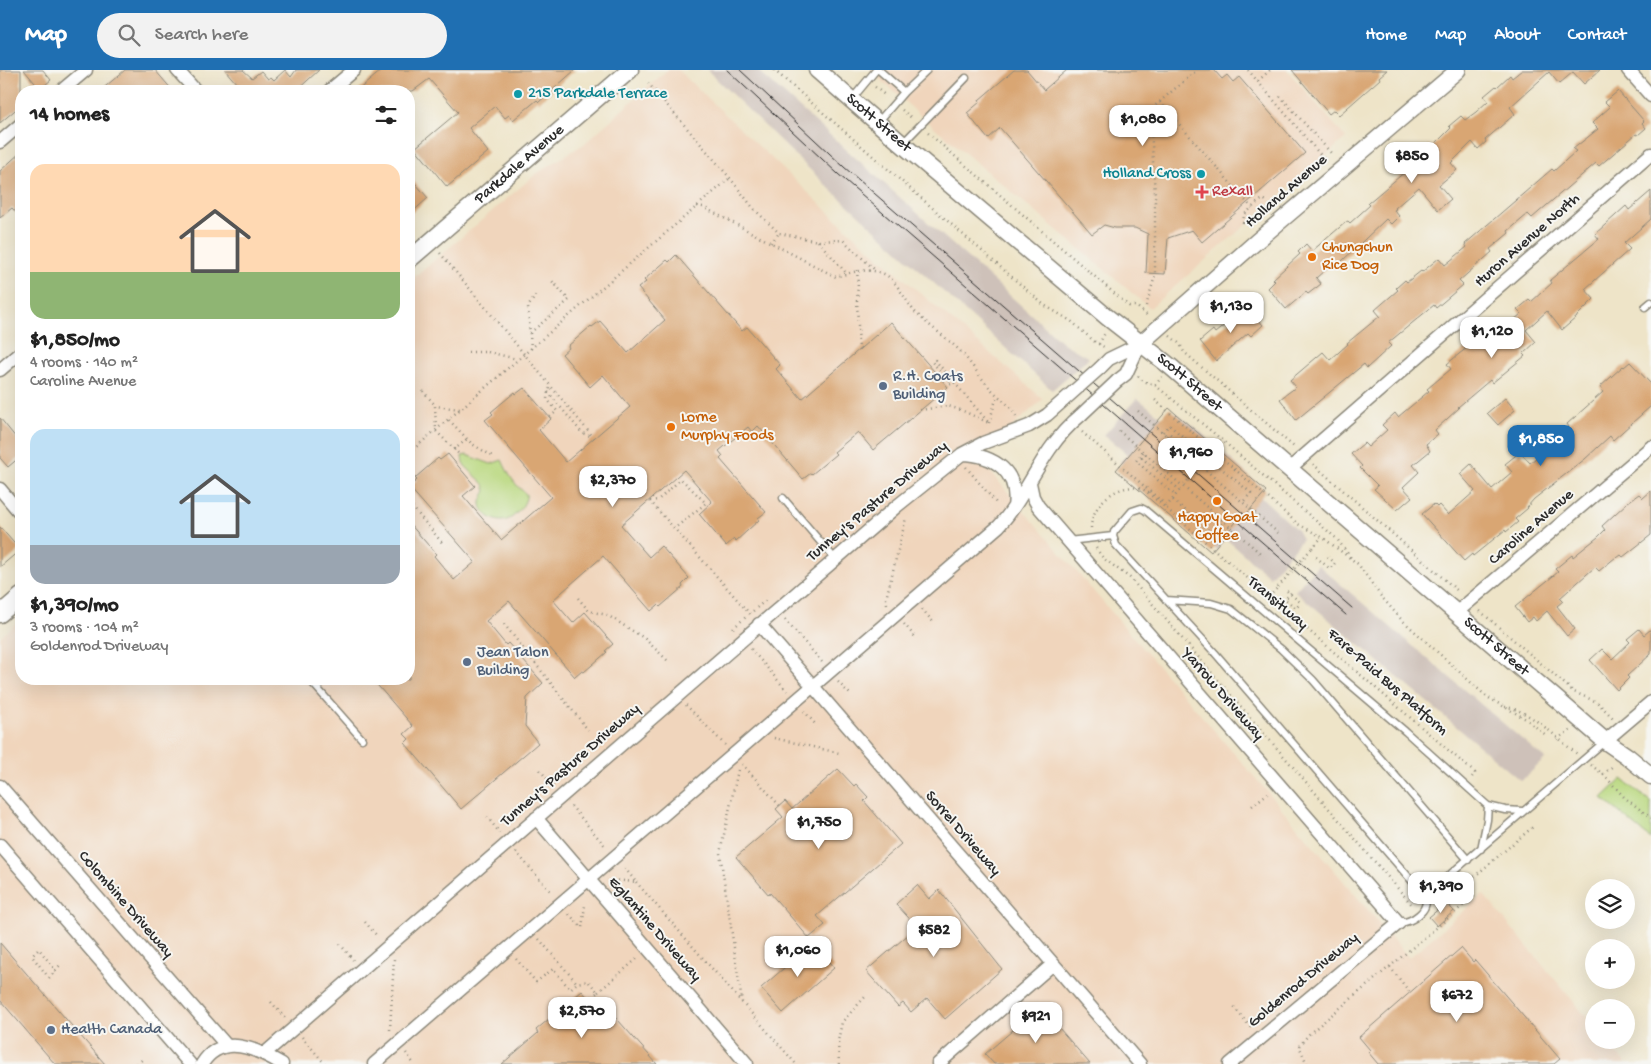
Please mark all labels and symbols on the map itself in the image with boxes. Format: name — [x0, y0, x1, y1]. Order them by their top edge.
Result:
place label: 215 Parkdale Terrace — [528, 85, 668, 104]
marker: 215 Parkdale Terrace — [512, 88, 524, 100]
street label: Scott Street — [841, 90, 916, 158]
pin: $1,080 — [1102, 104, 1184, 147]
street label: Parkdale Avenue — [470, 120, 569, 209]
pin: $850 — [1382, 142, 1442, 184]
street label: Holland Avenue — [1242, 151, 1332, 233]
place label: Holland Cross — [1102, 165, 1192, 184]
marker: Holland Cross — [1195, 168, 1207, 180]
place label: Rexall — [1212, 183, 1253, 202]
marker: Rexall — [1196, 186, 1208, 198]
street label: Huron Avenue North — [1471, 190, 1585, 292]
place label: Chungchun Rice Dog — [1322, 239, 1393, 276]
marker: Chungchun Rice Dog — [1306, 251, 1318, 263]
pin: $1,130 — [1190, 292, 1272, 334]
pin: $1,120 — [1451, 316, 1533, 359]
street label: Scott Street — [1152, 349, 1227, 417]
place label: R.H. Coats Building — [892, 368, 964, 405]
marker: R.H. Coats Building — [877, 380, 889, 392]
place label: Lorne Murphy Foods — [681, 409, 775, 446]
marker: Lorne Murphy Foods — [665, 421, 677, 433]
pin: $1,850 — [1500, 424, 1582, 467]
street label: Tunney's Pasture Driveway — [803, 437, 952, 567]
pin: $1,960 — [1150, 438, 1232, 480]
pin: $2,370 — [572, 466, 654, 508]
street label: Caroline Avenue — [1486, 485, 1579, 570]
marker: Happy Goat Coffee — [1211, 495, 1223, 507]
place label: Happy Goat Coffee — [1177, 509, 1258, 546]
street label: Transitway — [1242, 573, 1311, 635]
street label: Scott Street — [1459, 613, 1534, 681]
street label: Fare-Paid Bus Platform — [1322, 625, 1452, 741]
street label: Yarrow Driveway — [1175, 643, 1267, 745]
place label: Jean Talon Building — [476, 644, 549, 681]
marker: Jean Talon Building — [461, 656, 473, 668]
street label: Tunney's Pasture Driveway — [497, 700, 645, 832]
street label: Sorrel Driveway — [920, 788, 1004, 881]
pin: $1,750 — [778, 808, 860, 850]
street label: Colombine Driveway — [73, 848, 177, 963]
pin: $1,390 — [1400, 872, 1482, 914]
street label: Eglantine Driveway — [603, 874, 705, 986]
pin: $582 — [904, 916, 964, 958]
street label: Goldenrod Driveway — [1245, 929, 1363, 1033]
pin: $1,060 — [757, 936, 839, 978]
pin: $672 — [1427, 980, 1487, 1023]
pin: $2,570 — [541, 996, 623, 1039]
pin: $921 — [1006, 1002, 1066, 1044]
place label: Health Canada — [61, 1021, 163, 1040]
marker: Health Canada — [45, 1024, 57, 1036]

